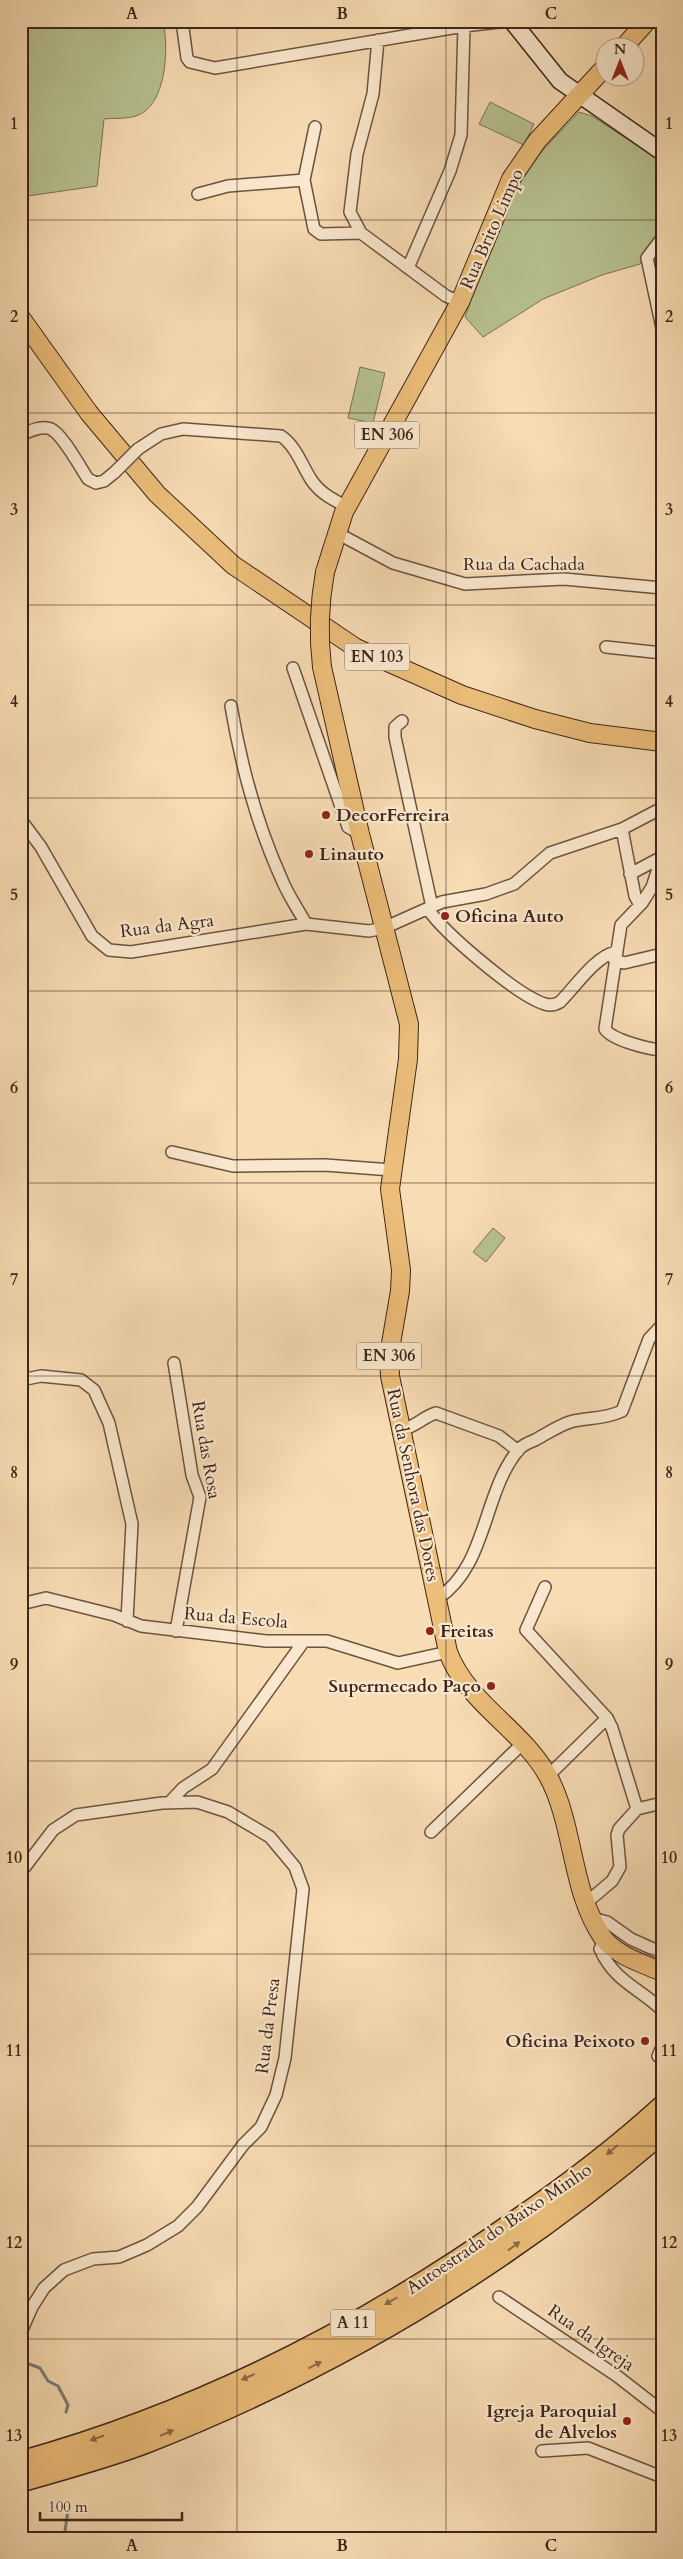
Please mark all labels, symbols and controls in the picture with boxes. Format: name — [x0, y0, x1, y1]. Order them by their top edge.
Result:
text: A — [126, 3, 138, 25]
text: B — [336, 3, 348, 25]
text: C — [545, 3, 557, 25]
north arrow — [596, 38, 646, 88]
text: N — [614, 40, 626, 59]
text: 1 — [10, 113, 18, 135]
text: 1 — [665, 113, 673, 135]
street label: Rua Brito Limpo — [454, 164, 530, 293]
text: 2 — [10, 306, 18, 328]
text: 2 — [665, 306, 673, 328]
road number: EN 306 — [354, 422, 420, 448]
text: 3 — [10, 499, 18, 521]
text: 3 — [665, 499, 673, 521]
street label: Rua da Cachada — [463, 552, 585, 577]
road number: EN 103 — [344, 644, 410, 670]
text: 4 — [10, 691, 18, 713]
text: 4 — [665, 691, 673, 713]
place label: DecorFerreira — [336, 803, 450, 828]
marker: DecorFerreira — [320, 809, 332, 821]
place label: Linauto — [319, 842, 384, 867]
marker: Linauto — [303, 848, 315, 860]
text: 5 — [10, 884, 18, 906]
text: 5 — [665, 884, 673, 906]
place label: Oficina Auto — [455, 904, 564, 929]
street label: Rua da Agra — [119, 908, 216, 944]
marker: Oficina Auto — [439, 910, 451, 922]
text: 6 — [10, 1077, 18, 1099]
text: 6 — [665, 1077, 673, 1099]
text: 7 — [10, 1269, 18, 1291]
text: 7 — [665, 1269, 673, 1291]
road number: EN 306 — [356, 1342, 422, 1370]
street label: Rua da Senhora das Dores — [380, 1386, 446, 1584]
street label: Rua das Rosa — [185, 1399, 227, 1501]
text: 8 — [10, 1462, 18, 1484]
text: 8 — [665, 1462, 673, 1484]
street label: Rua da Escola — [183, 1601, 289, 1635]
place label: Freitas — [440, 1619, 494, 1644]
marker: Freitas — [424, 1625, 436, 1637]
text: 9 — [10, 1654, 18, 1676]
text: 9 — [665, 1654, 673, 1676]
place label: Supermecado Paço — [328, 1674, 481, 1699]
marker: Supermecado Paço — [485, 1680, 497, 1692]
text: 10 — [6, 1847, 22, 1869]
text: 10 — [661, 1847, 677, 1869]
street label: Rua da Presa — [250, 1976, 286, 2075]
place label: Oficina Peixoto — [505, 2029, 635, 2054]
marker: Oficina Peixoto — [639, 2035, 651, 2047]
text: 11 — [6, 2040, 22, 2062]
text: 11 — [661, 2040, 677, 2062]
one-way arrow — [606, 2144, 618, 2156]
street label: Autoestrada do Baixo Minho — [401, 2157, 597, 2301]
text: 12 — [6, 2232, 22, 2254]
text: 12 — [661, 2232, 677, 2254]
one-way arrow — [507, 2241, 520, 2252]
one-way arrow — [385, 2297, 398, 2306]
street label: Rua da Igreja — [542, 2299, 640, 2377]
road number: A 11 — [330, 2310, 376, 2336]
one-way arrow — [308, 2361, 322, 2369]
one-way arrow — [240, 2372, 255, 2381]
place label: Igreja Paroquial de Alvelos — [486, 2399, 617, 2445]
marker: Igreja Paroquial de Alvelos — [621, 2415, 633, 2427]
text: 13 — [6, 2425, 22, 2447]
text: 13 — [661, 2425, 677, 2447]
one-way arrow — [160, 2429, 175, 2437]
one-way arrow — [89, 2434, 104, 2442]
scale bar — [40, 2489, 182, 2521]
text: 100 m — [48, 2497, 88, 2517]
text: A — [126, 2535, 138, 2557]
text: B — [336, 2535, 348, 2557]
text: C — [545, 2535, 557, 2557]

